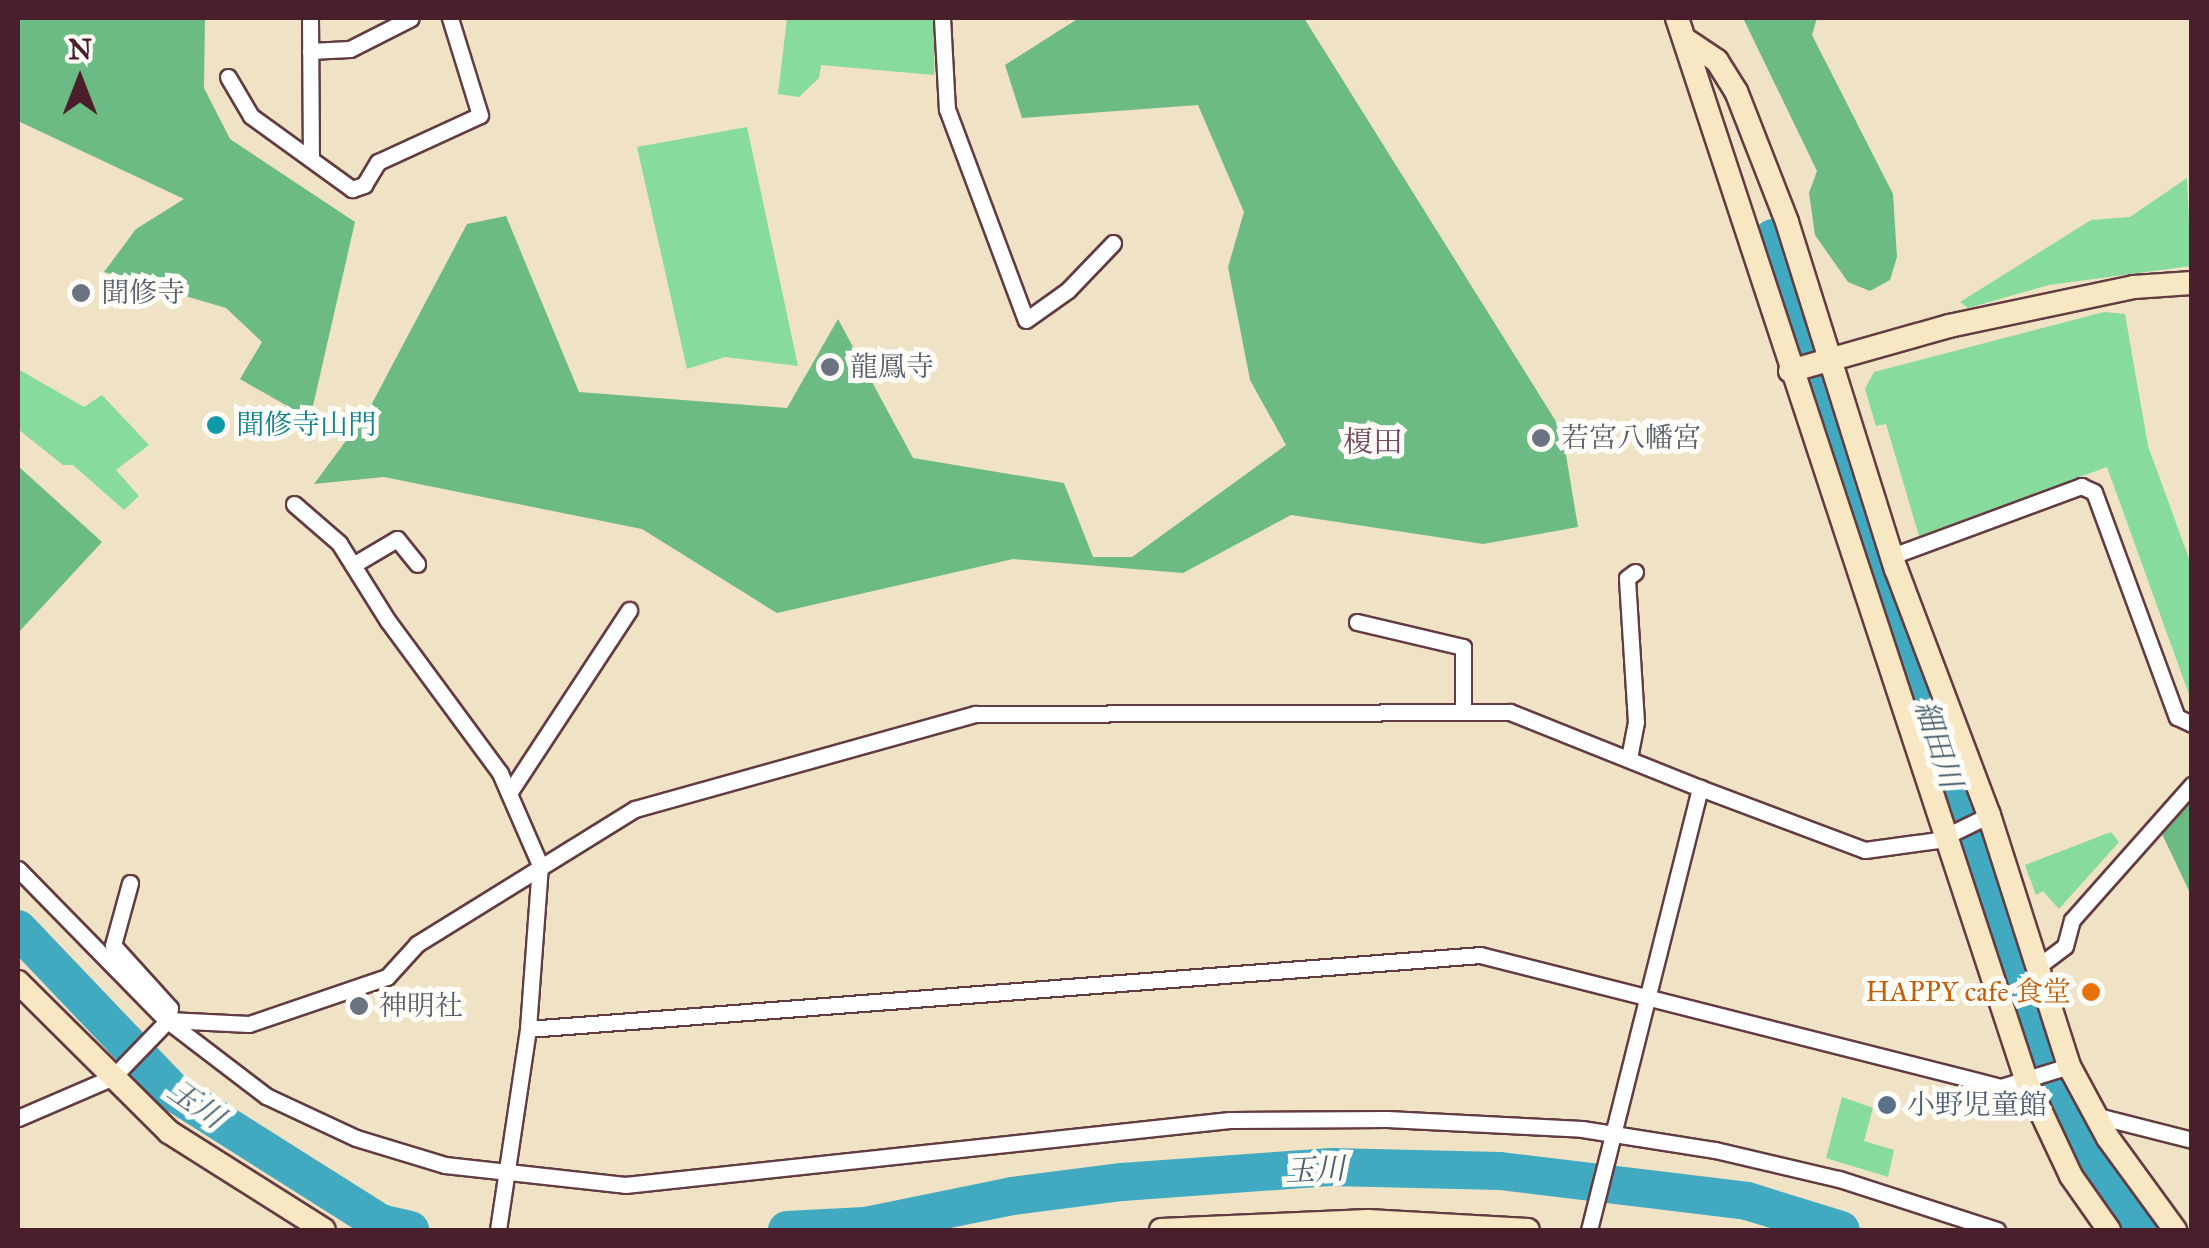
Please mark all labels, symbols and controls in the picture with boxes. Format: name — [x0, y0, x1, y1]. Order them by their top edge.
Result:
north arrow — [30, 30, 130, 130]
text: N — [68, 32, 92, 67]
place label: 聞修寺 — [101, 276, 185, 310]
marker: 聞修寺 — [70, 282, 92, 304]
place label: 龍鳳寺 — [850, 350, 934, 384]
marker: 龍鳳寺 — [819, 356, 841, 378]
place label: 聞修寺山門 — [236, 408, 376, 442]
marker: 聞修寺山門 — [205, 414, 227, 436]
place label: 若宮八幡宮 — [1561, 421, 1701, 455]
district label: 榎田 — [1343, 424, 1403, 460]
marker: 若宮八幡宮 — [1530, 427, 1552, 449]
water label: 細田川 — [1907, 696, 1969, 792]
place label: HAPPY cafe 食堂 — [1866, 975, 2071, 1009]
marker: HAPPY cafe 食堂 — [2080, 981, 2102, 1003]
place label: 神明社 — [379, 989, 463, 1023]
marker: 神明社 — [348, 995, 370, 1017]
water label: 玉川 — [161, 1072, 231, 1136]
place label: 小野児童館 — [1907, 1088, 2047, 1122]
marker: 小野児童館 — [1876, 1094, 1898, 1116]
water label: 玉川 — [1284, 1150, 1346, 1190]

